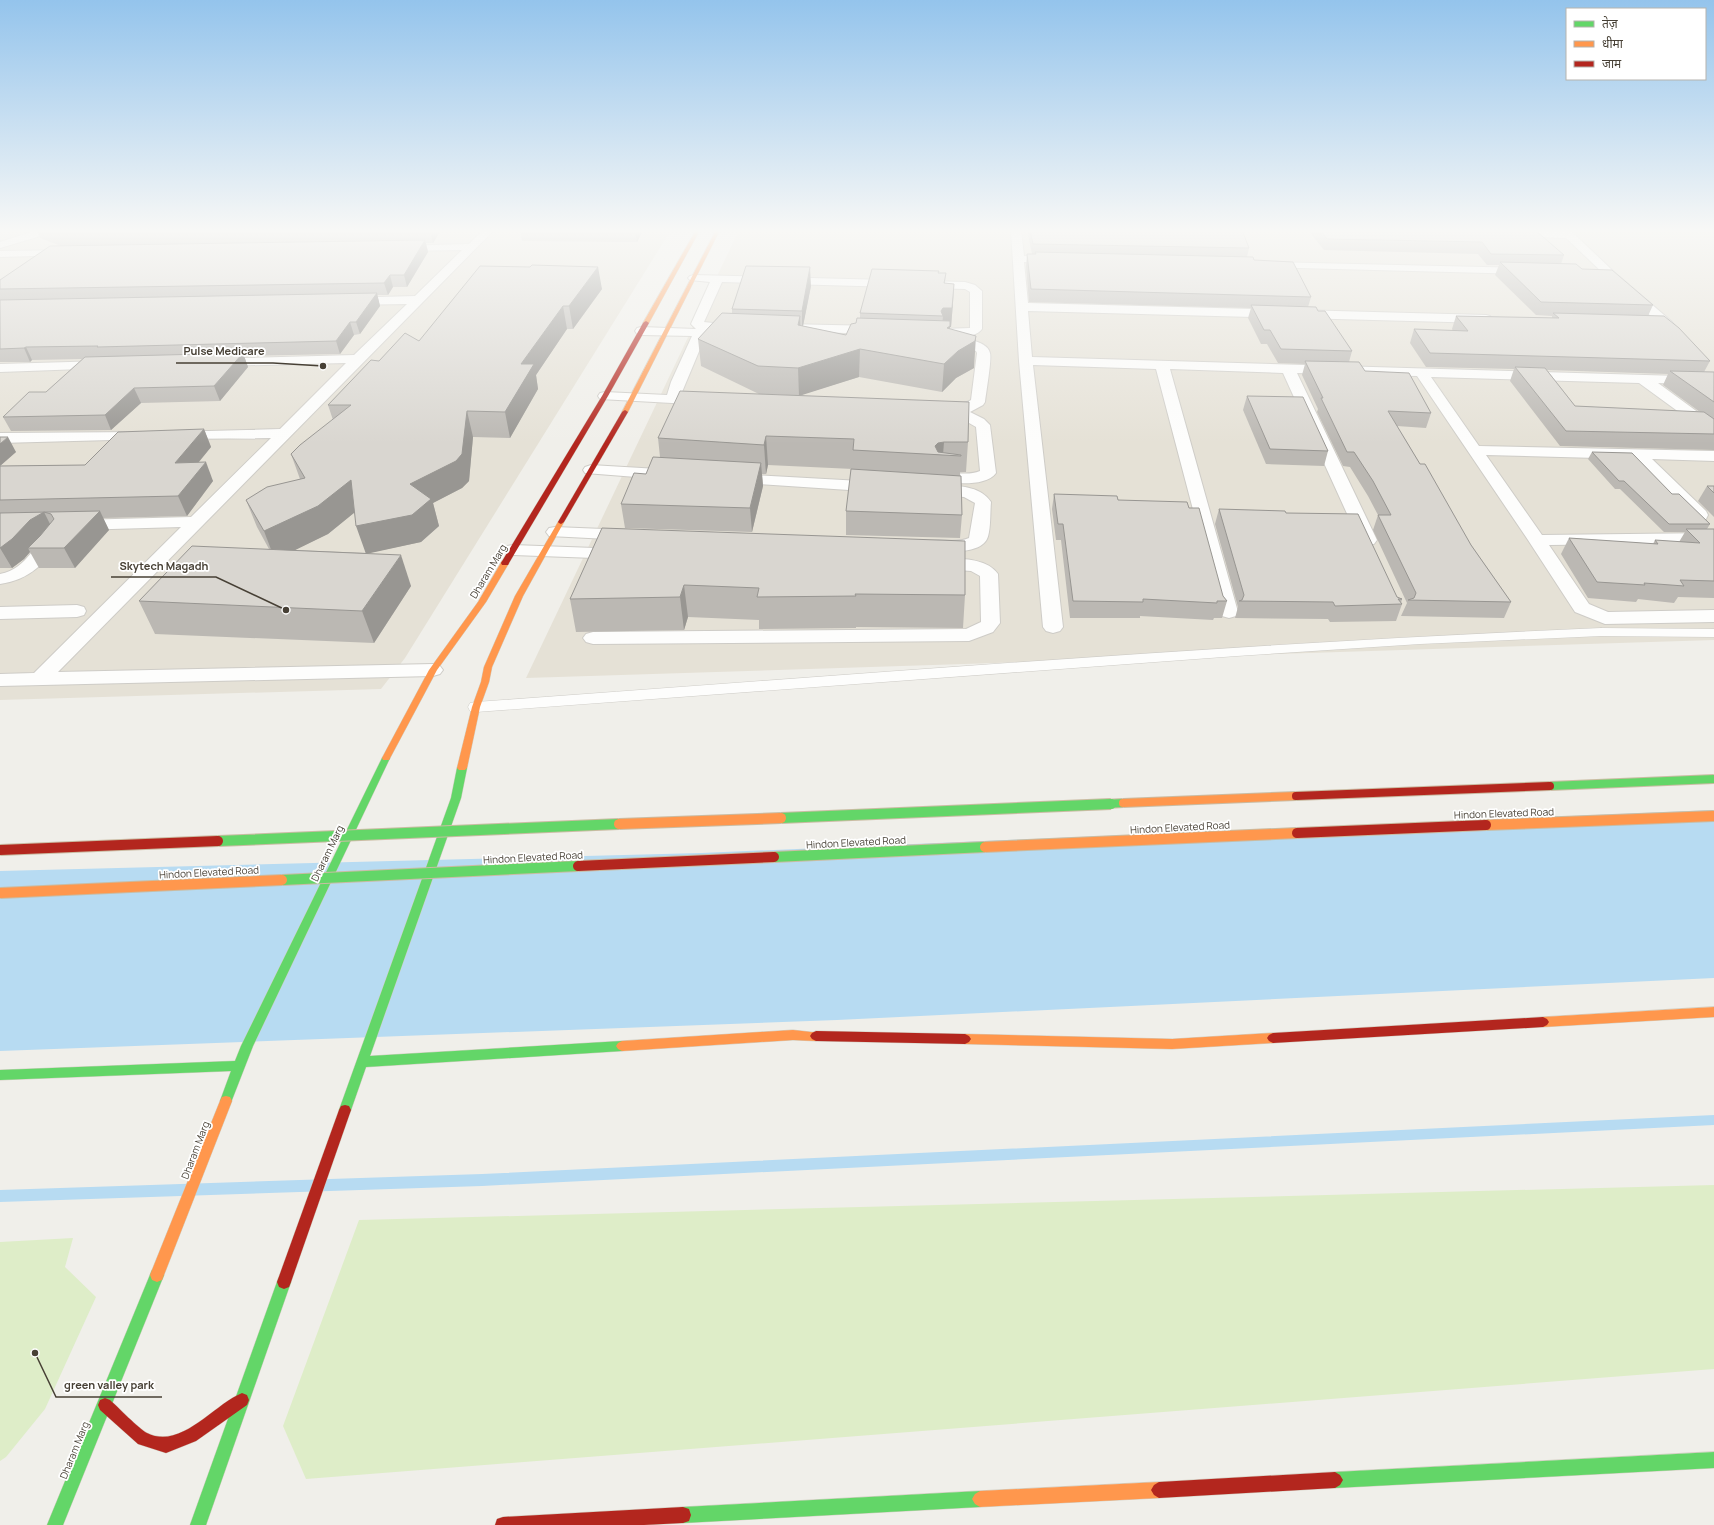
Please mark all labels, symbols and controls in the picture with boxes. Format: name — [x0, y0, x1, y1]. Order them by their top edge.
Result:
legend — [1566, 8, 1706, 80]
text: तेज़ — [1602, 15, 1619, 32]
text: धीमा — [1602, 35, 1624, 52]
text: जाम — [1602, 55, 1622, 72]
callout: Pulse Medicare — [176, 340, 273, 363]
text: Pulse Medicare — [183, 343, 265, 358]
street label: Dharam Marg — [466, 541, 510, 601]
callout: Skytech Magadh — [111, 554, 216, 577]
text: Skytech Magadh — [120, 558, 208, 573]
street label: Hindon Elevated Road — [1454, 804, 1554, 822]
street label: Hindon Elevated Road — [1130, 817, 1230, 837]
street label: Dharam Marg — [307, 822, 347, 883]
street label: Hindon Elevated Road — [806, 832, 906, 852]
street label: Hindon Elevated Road — [483, 847, 583, 867]
street label: Hindon Elevated Road — [159, 862, 259, 882]
street label: Dharam Marg — [178, 1119, 212, 1181]
callout: green valley park — [56, 1374, 162, 1397]
text: green valley park — [64, 1377, 155, 1392]
street label: Dharam Marg — [56, 1419, 92, 1481]

